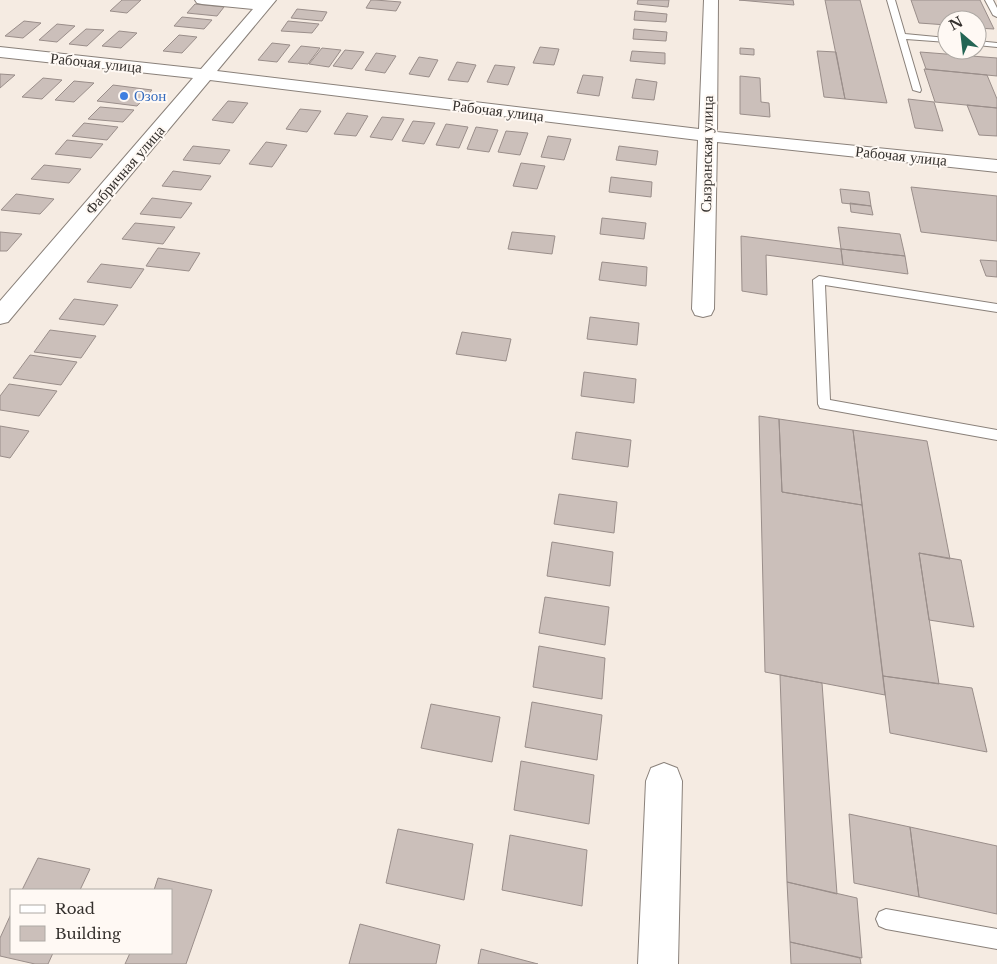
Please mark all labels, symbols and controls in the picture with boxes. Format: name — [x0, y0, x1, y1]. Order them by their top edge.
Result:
north arrow — [937, 10, 987, 60]
text: N — [946, 12, 966, 35]
street label: Рабочая улица — [49, 48, 143, 77]
place label: Озон — [134, 86, 166, 105]
marker: Озон — [118, 90, 130, 102]
street label: Рабочая улица — [451, 95, 545, 126]
street label: Сызранская улица — [696, 95, 717, 213]
street label: Фабричная улица — [81, 121, 169, 218]
street label: Рабочая улица — [854, 141, 948, 170]
legend — [10, 889, 172, 954]
text: Road — [55, 899, 95, 918]
text: Building — [55, 924, 122, 943]

